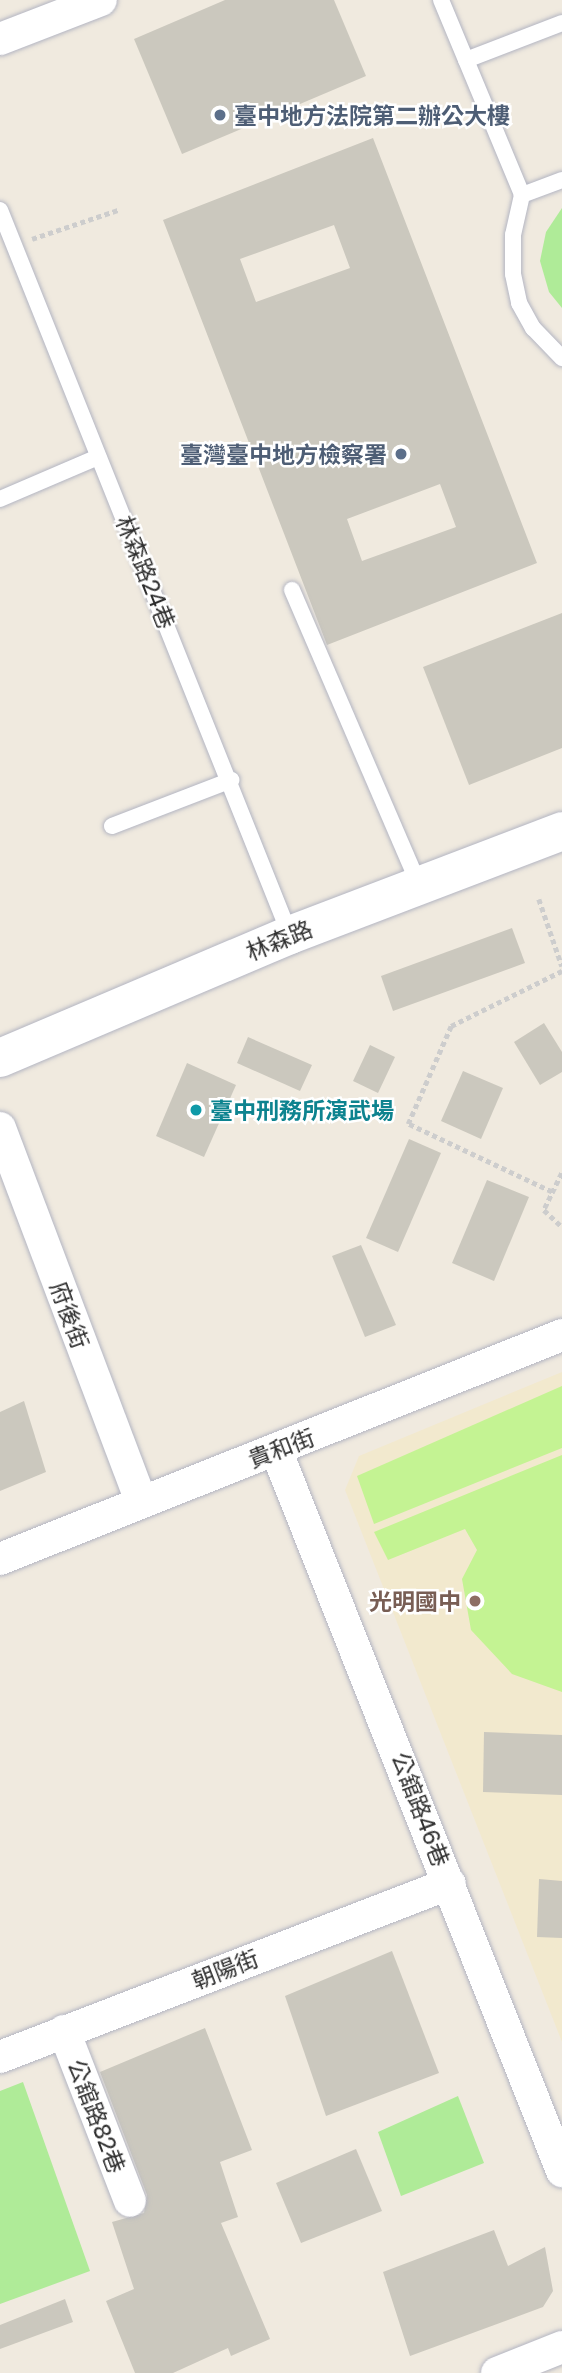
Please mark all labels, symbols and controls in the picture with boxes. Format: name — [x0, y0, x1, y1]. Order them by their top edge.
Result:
place label: 臺中地方法院第二辦公大樓 — [234, 101, 510, 129]
marker: 臺中地方法院第二辦公大樓 — [212, 107, 228, 123]
place label: 臺灣臺中地方檢察署 — [180, 440, 387, 468]
marker: 臺灣臺中地方檢察署 — [393, 446, 409, 462]
street label: 林森路24巷 — [111, 511, 181, 633]
street label: 林森路 — [242, 914, 316, 966]
place label: 臺中刑務所演武場 — [210, 1096, 394, 1124]
marker: 臺中刑務所演武場 — [188, 1102, 204, 1118]
street label: 府後街 — [45, 1278, 95, 1352]
street label: 貴和街 — [244, 1423, 318, 1473]
place label: 光明國中 — [369, 1587, 461, 1615]
marker: 光明國中 — [467, 1593, 483, 1609]
street label: 公舘路46巷 — [387, 1748, 455, 1870]
street label: 朝陽街 — [188, 1944, 262, 1994]
street label: 公舘路82巷 — [63, 2055, 131, 2177]

